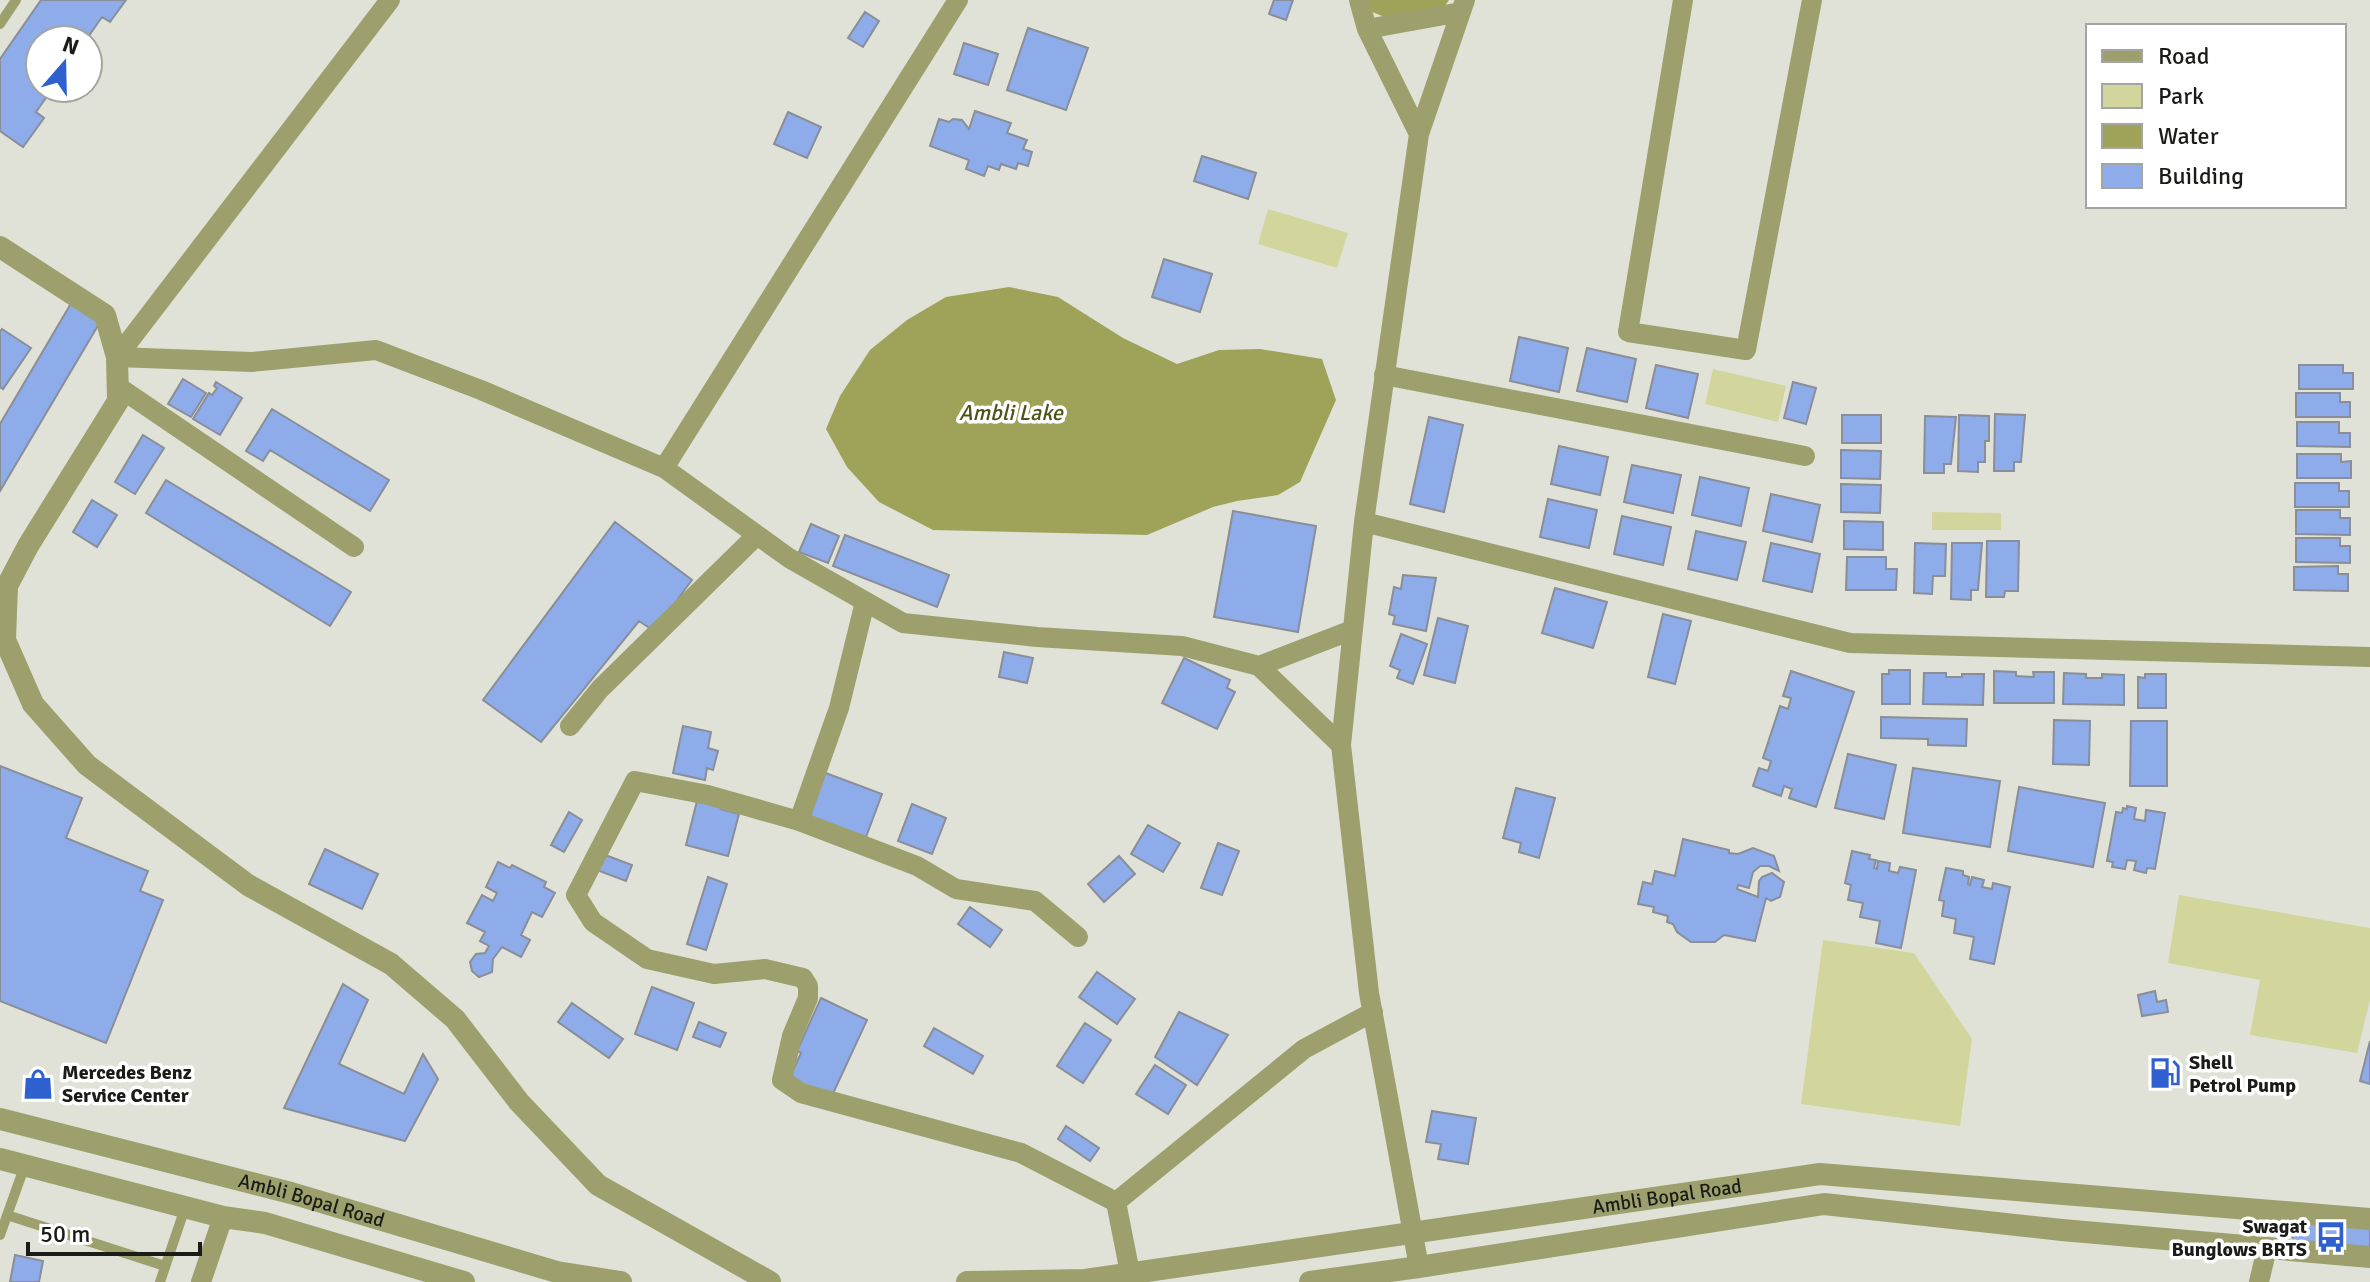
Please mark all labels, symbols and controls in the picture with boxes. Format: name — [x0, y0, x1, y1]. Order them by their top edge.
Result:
north arrow — [24, 24, 104, 104]
legend — [2086, 24, 2346, 208]
text: N — [59, 30, 82, 61]
text: Road — [2158, 41, 2209, 71]
text: Park — [2158, 81, 2204, 111]
text: Water — [2158, 121, 2219, 151]
text: Building — [2158, 161, 2244, 191]
water label: Ambli Lake — [959, 399, 1064, 426]
place label: Shell Petrol Pump — [2189, 1050, 2296, 1098]
fuel station icon: Shell Petrol Pump — [2148, 1056, 2182, 1090]
place label: Mercedes Benz Service Center — [62, 1060, 192, 1108]
shop icon: Mercedes Benz Service Center — [21, 1067, 55, 1101]
street label: Ambli Bopal Road — [236, 1168, 388, 1233]
street label: Ambli Bopal Road — [1591, 1173, 1743, 1219]
scale bar — [28, 1206, 200, 1256]
place label: Swagat Bunglows BRTS — [2172, 1214, 2308, 1262]
text: 50 m — [40, 1219, 90, 1249]
bus stop icon: Swagat Bunglows BRTS — [2314, 1220, 2348, 1254]

